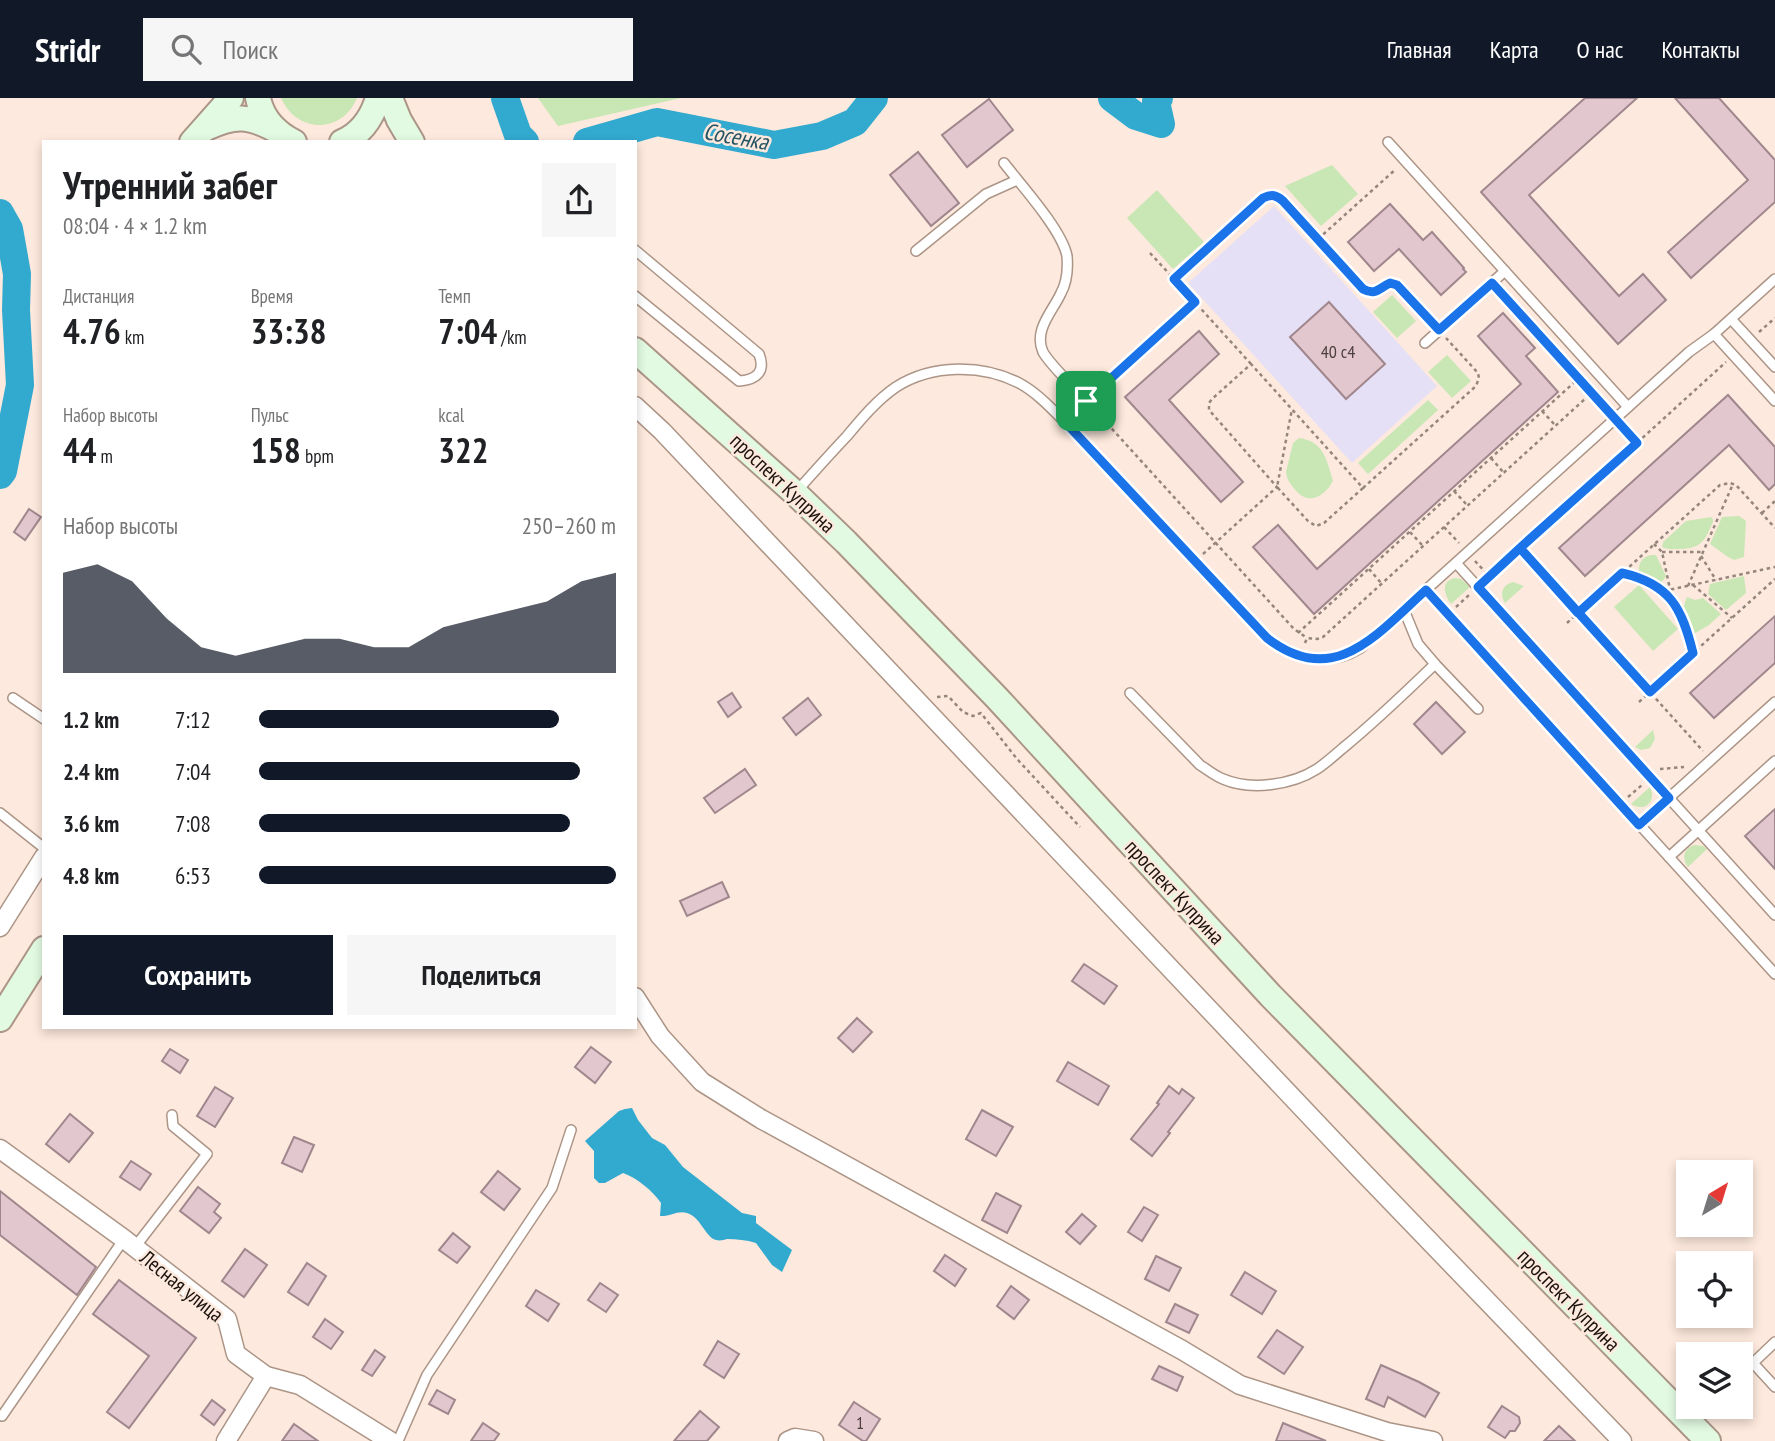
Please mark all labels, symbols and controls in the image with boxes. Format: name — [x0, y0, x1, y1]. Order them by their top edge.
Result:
search box — [143, 18, 633, 81]
text: Stridr — [35, 28, 101, 71]
icon: search — [167, 30, 205, 68]
text: Поиск — [223, 33, 278, 66]
text: Главная — [1387, 34, 1452, 65]
text: Карта — [1490, 34, 1539, 65]
text: О нас — [1577, 34, 1623, 65]
text: Контакты — [1661, 34, 1740, 65]
water label: Сосенка — [701, 116, 772, 156]
text: Утренний забег — [63, 160, 277, 209]
button: share — [542, 163, 616, 237]
text: 08:04 · 4 × 1.2 km — [63, 211, 207, 240]
text: Дистанция — [63, 284, 134, 308]
text: Время — [251, 284, 293, 308]
text: Темп — [438, 284, 471, 308]
text: 4.76 — [63, 308, 121, 354]
text: 33:38 — [251, 308, 326, 354]
text: 7:04 — [438, 308, 497, 354]
text: km — [121, 325, 144, 349]
text: /km — [497, 325, 527, 349]
house number: 40 с4 — [1321, 340, 1355, 363]
pin — [1056, 371, 1116, 431]
icon: arrive — [1067, 382, 1105, 420]
text: Набор высоты — [63, 403, 158, 427]
text: Пульс — [251, 403, 289, 427]
text: kcal — [438, 403, 464, 427]
text: 44 — [63, 427, 96, 473]
text: 158 — [251, 427, 301, 473]
text: 322 — [438, 427, 489, 473]
street label: проспект Куприна — [725, 427, 841, 539]
text: m — [96, 444, 113, 468]
text: bpm — [301, 444, 334, 468]
text: Набор высоты — [63, 511, 178, 540]
text: 250–260 m — [522, 511, 616, 540]
text: 1.2 km — [63, 705, 119, 734]
text: 7:12 — [175, 705, 211, 734]
text: 2.4 km — [63, 757, 119, 786]
text: 7:04 — [175, 757, 211, 786]
text: 3.6 km — [63, 809, 119, 838]
text: 7:08 — [175, 809, 211, 838]
street label: проспект Куприна — [1119, 834, 1231, 950]
text: 4.8 km — [63, 861, 119, 890]
text: 6:53 — [175, 861, 211, 890]
button: Сохранить — [63, 935, 333, 1015]
button: Поделиться — [347, 935, 616, 1015]
north arrow — [1676, 1160, 1754, 1237]
map controls — [1676, 1160, 1753, 1419]
street label: проспект Куприна — [1512, 1243, 1626, 1357]
street label: Лесная улица — [134, 1244, 229, 1328]
button: locate — [1676, 1251, 1753, 1328]
button: layers — [1676, 1342, 1753, 1419]
house number: 1 — [856, 1411, 864, 1434]

